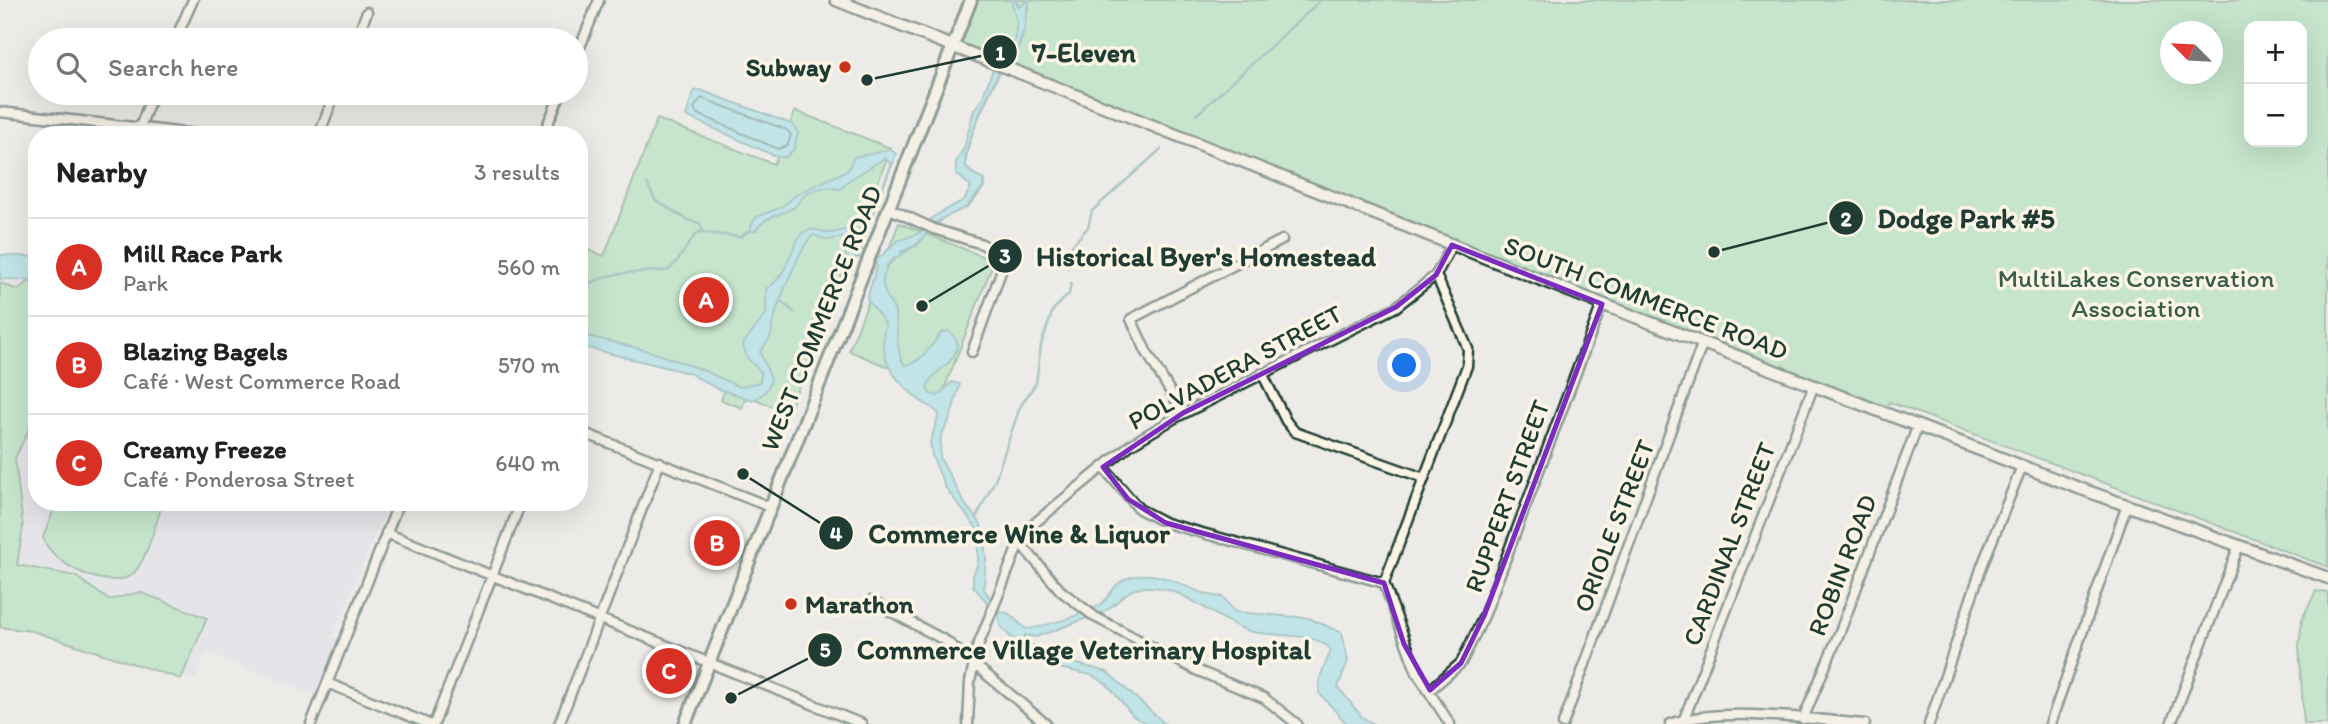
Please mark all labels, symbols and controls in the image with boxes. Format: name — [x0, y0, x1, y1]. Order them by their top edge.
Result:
north arrow — [2160, 21, 2223, 84]
map controls — [2244, 21, 2307, 147]
button: + — [2244, 21, 2307, 84]
search box — [28, 28, 588, 105]
callout: 7-Eleven — [983, 28, 1150, 77]
text: 7-Eleven — [1031, 35, 1136, 69]
text: 1 — [995, 40, 1005, 65]
icon: search — [52, 48, 90, 86]
text: Search here — [108, 51, 238, 83]
place label: Subway — [746, 51, 832, 83]
marker: Subway — [837, 59, 853, 75]
button: − — [2244, 84, 2307, 147]
text: Nearby — [56, 153, 147, 190]
text: 3 results — [474, 158, 560, 186]
street label: WEST COMMERCE ROAD — [753, 180, 889, 456]
callout: Dodge Park #5 — [1829, 194, 2068, 243]
text: Dodge Park #5 — [1877, 201, 2055, 235]
text: 2 — [1840, 206, 1852, 231]
street label: SOUTH COMMERCE ROAD — [1499, 229, 1793, 367]
callout: Historical Byer's Homestead — [987, 231, 1390, 280]
text: Mill Race Park — [123, 237, 282, 269]
text: Historical Byer's Homestead — [1036, 239, 1377, 273]
text: 3 — [999, 243, 1011, 268]
text: A — [72, 253, 86, 281]
text: 560 m — [497, 253, 560, 281]
park label: MultiLakes Conservation Association — [1998, 262, 2275, 324]
text: Park — [123, 269, 168, 297]
pin: A — [683, 274, 729, 326]
street label: POLVADERA STREET — [1122, 297, 1348, 437]
text: Blazing Bagels — [123, 335, 288, 367]
your location — [1387, 348, 1421, 382]
text: B — [72, 351, 86, 379]
text: 570 m — [498, 351, 560, 379]
text: Café · West Commerce Road — [123, 367, 401, 395]
street label: RUPPERT STREET — [1457, 395, 1557, 597]
text: Creamy Freeze — [123, 433, 287, 465]
street label: ORIOLE STREET — [1566, 435, 1662, 617]
street label: CARDINAL STREET — [1675, 437, 1783, 650]
text: C — [72, 449, 86, 477]
text: 640 m — [495, 449, 560, 477]
text: Café · Ponderosa Street — [123, 465, 355, 493]
street label: ROBIN ROAD — [1800, 490, 1884, 640]
callout: Commerce Wine & Liquor — [819, 509, 1184, 558]
text: Commerce Wine & Liquor — [868, 516, 1170, 550]
pin: B — [694, 517, 740, 569]
text: 4 — [830, 521, 843, 546]
place label: Marathon — [805, 588, 914, 620]
marker: Marathon — [783, 596, 799, 612]
callout: Commerce Village Veterinary Hospital — [808, 625, 1325, 674]
text: Commerce Village Veterinary Hospital — [857, 632, 1311, 666]
text: 5 — [819, 637, 831, 662]
pin: C — [646, 645, 692, 697]

